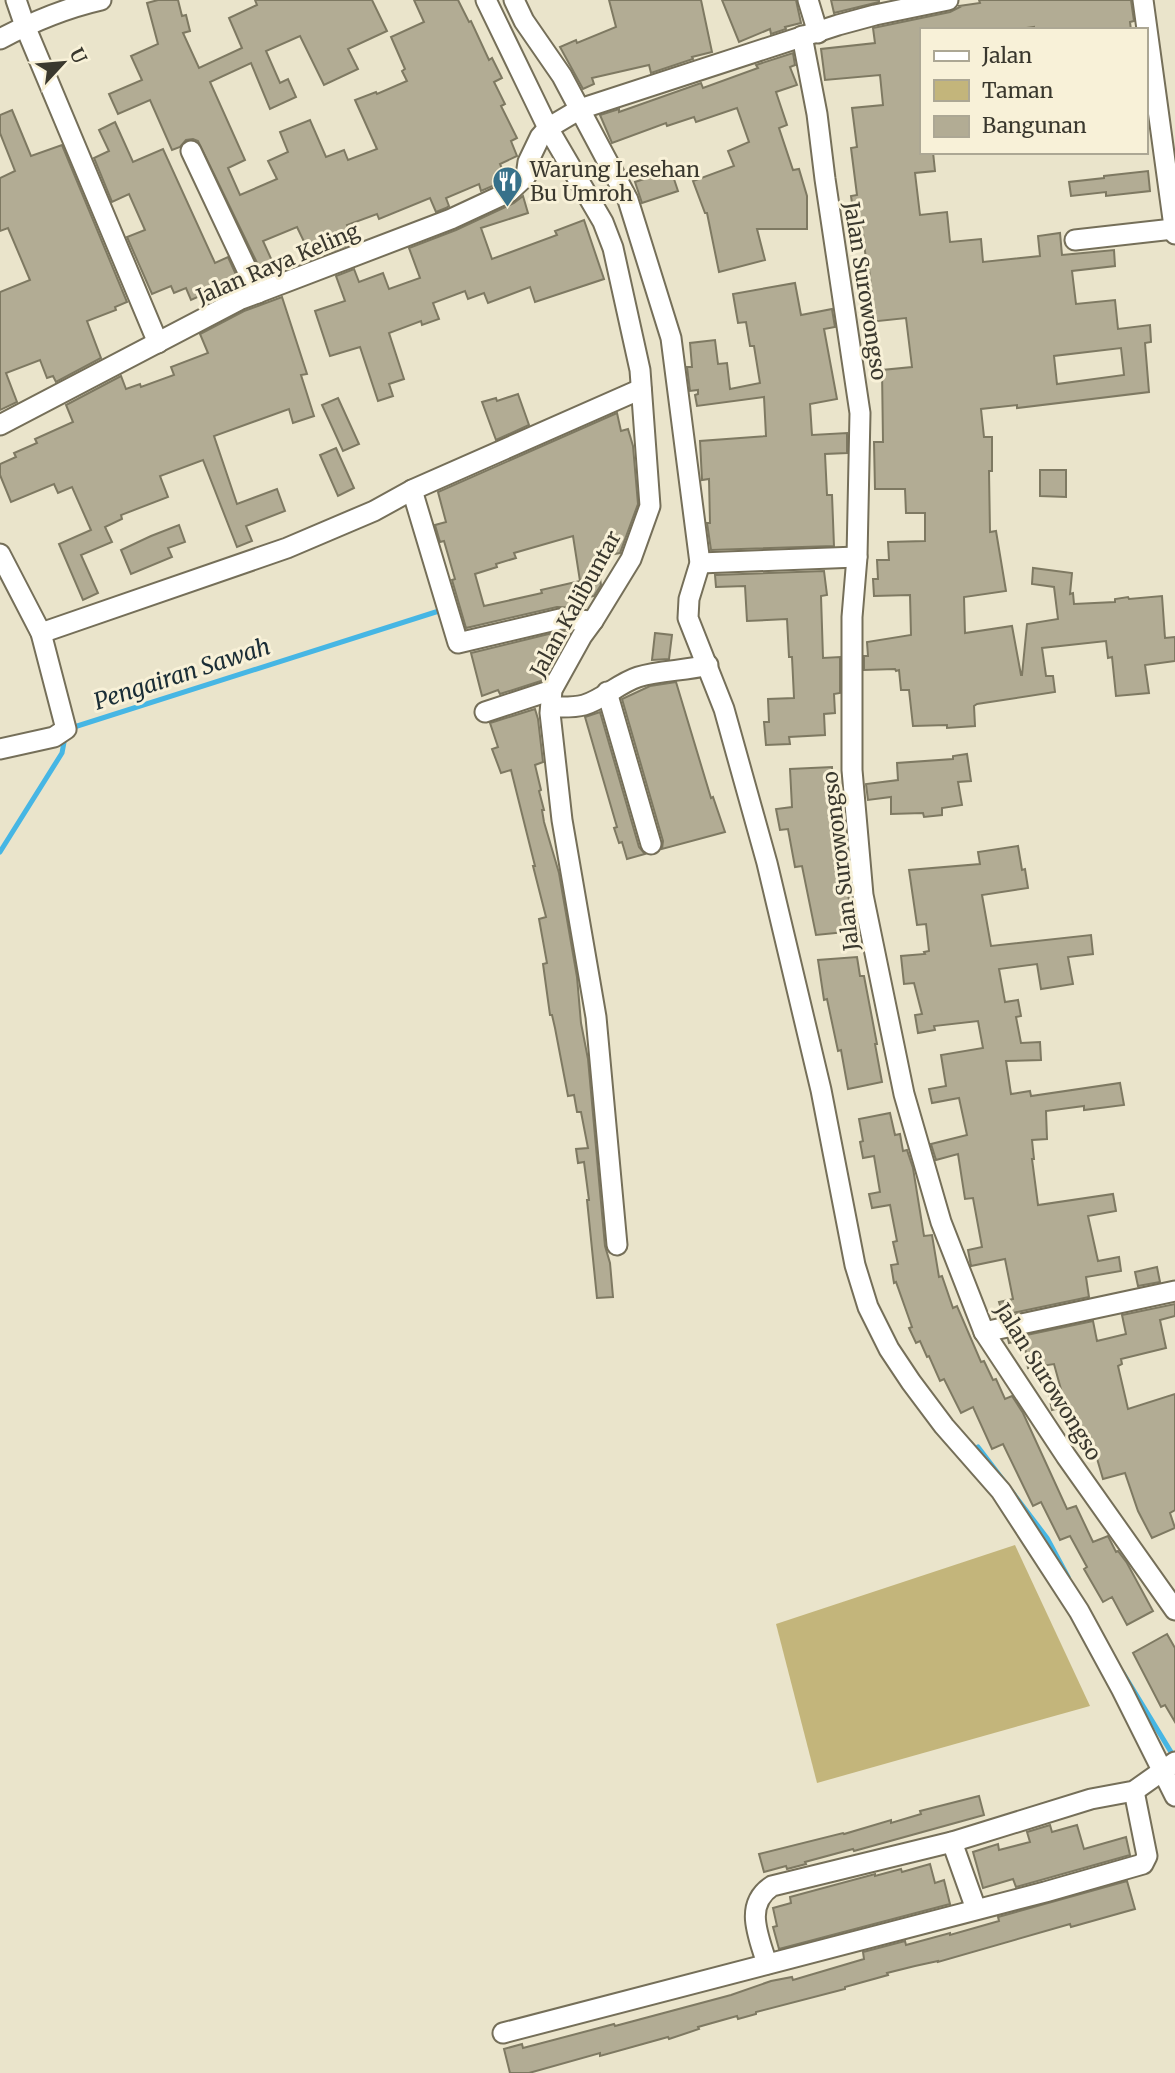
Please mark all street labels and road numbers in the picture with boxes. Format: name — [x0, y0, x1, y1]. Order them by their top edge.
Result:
street label: Jalan Surowongso — [838, 199, 893, 382]
street label: Jalan Raya Keling — [191, 217, 364, 310]
street label: Jalan Kalibuntar — [524, 526, 627, 682]
street label: Jalan Surowongso — [816, 770, 865, 953]
street label: Jalan Surowongso — [989, 1297, 1108, 1465]

